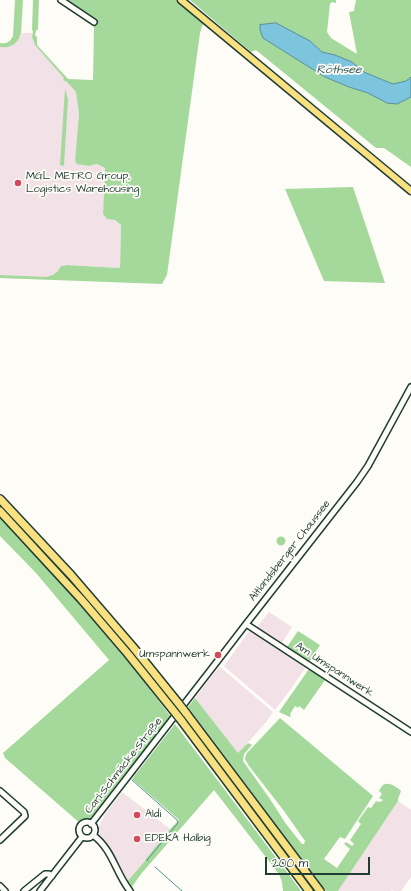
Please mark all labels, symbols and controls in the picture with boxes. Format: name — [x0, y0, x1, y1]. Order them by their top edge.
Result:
water label: Röthsee — [316, 63, 362, 77]
place label: MGL METRO Group, Logistics Warehousing — [26, 170, 139, 196]
marker: MGL METRO Group, Logistics Warehousing — [13, 178, 23, 188]
street label: Altlandsberger Chaussee — [246, 498, 334, 604]
street label: Am Umspannwerk — [292, 640, 376, 700]
place label: Umspannwerk — [139, 648, 210, 662]
marker: Umspannwerk — [213, 650, 223, 660]
street label: Carl-Schmäcke-Straße — [82, 715, 166, 817]
place label: Aldi — [145, 808, 161, 822]
marker: Aldi — [132, 810, 142, 820]
place label: EDEKA Halbig — [145, 832, 211, 846]
marker: EDEKA Halbig — [132, 834, 142, 844]
scale bar — [267, 849, 372, 875]
text: 200 m — [272, 855, 308, 872]

